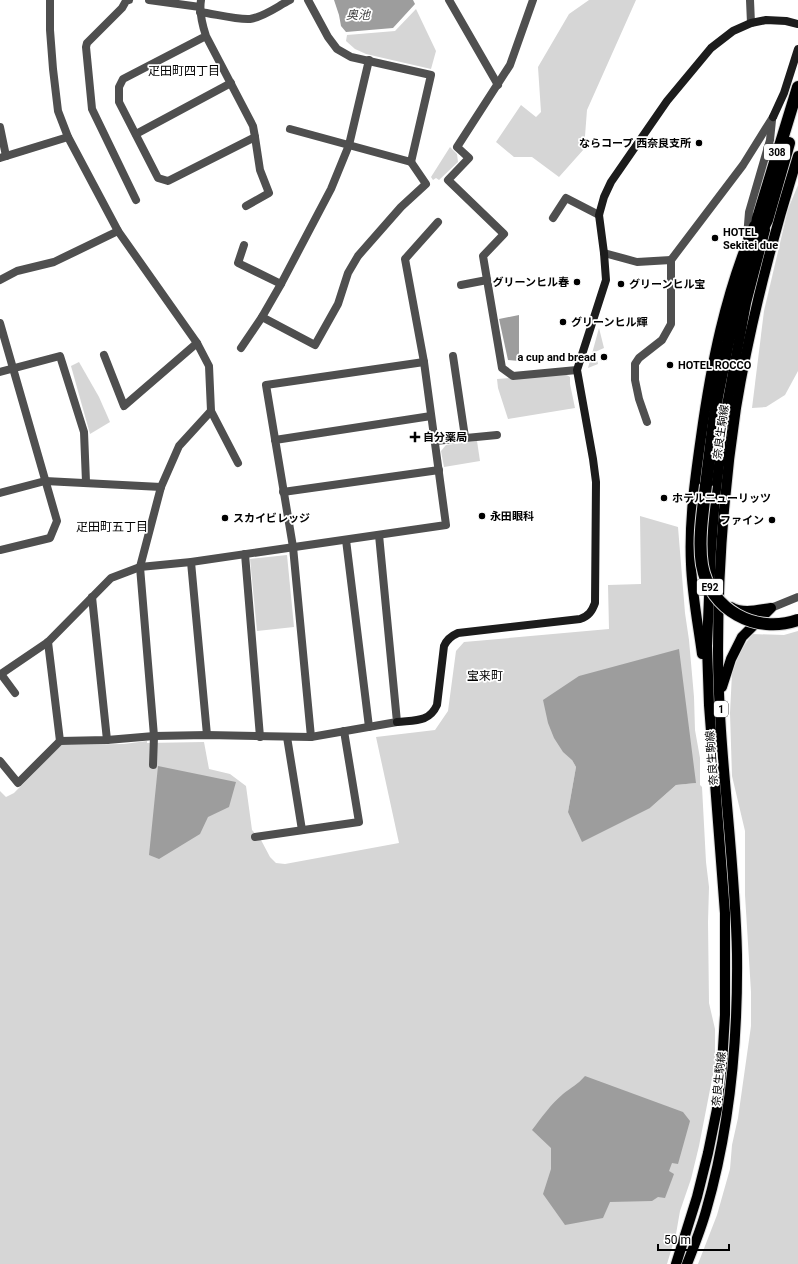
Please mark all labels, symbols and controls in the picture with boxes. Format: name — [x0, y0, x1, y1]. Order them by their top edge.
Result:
water label: 奥池 — [346, 8, 371, 22]
district label: 疋田町四丁目 — [148, 64, 220, 78]
place label: ならコープ 西奈良支所 — [579, 137, 691, 150]
marker: ならコープ 西奈良支所 — [694, 138, 704, 148]
road number: 308 — [764, 144, 790, 160]
place label: HOTEL Sekitei due — [723, 226, 778, 252]
marker: HOTEL Sekitei due — [710, 233, 720, 243]
place label: グリーンヒル春 — [493, 276, 570, 289]
marker: グリーンヒル春 — [572, 277, 582, 287]
place label: グリーンヒル宝 — [629, 278, 705, 291]
marker: グリーンヒル宝 — [616, 279, 626, 289]
place label: グリーンヒル輝 — [571, 316, 647, 329]
marker: グリーンヒル輝 — [558, 317, 568, 327]
place label: a cup and bread — [517, 351, 596, 364]
marker: a cup and bread — [599, 352, 609, 362]
place label: HOTEL ROCCO — [678, 359, 752, 372]
marker: HOTEL ROCCO — [665, 360, 675, 370]
street label: 奈良生駒線 — [711, 404, 731, 460]
place label: 自分薬局 — [423, 431, 467, 444]
marker: 自分薬局 — [410, 432, 420, 442]
place label: ホテルニューリッツ — [672, 492, 771, 505]
marker: ホテルニューリッツ — [659, 493, 669, 503]
place label: 永田眼科 — [490, 510, 534, 523]
marker: 永田眼科 — [477, 511, 487, 521]
place label: スカイビレッジ — [233, 512, 310, 525]
marker: スカイビレッジ — [220, 513, 230, 523]
place label: ファイン — [720, 514, 764, 527]
marker: ファイン — [767, 515, 777, 525]
district label: 疋田町五丁目 — [76, 520, 148, 534]
road number: E92 — [697, 579, 723, 595]
district label: 宝来町 — [467, 669, 503, 683]
road number: 1 — [714, 701, 728, 717]
street label: 奈良生駒線 — [704, 730, 720, 786]
street label: 奈良生駒線 — [710, 1051, 728, 1107]
scale bar — [658, 1226, 729, 1252]
text: 50 m — [664, 1233, 691, 1247]

